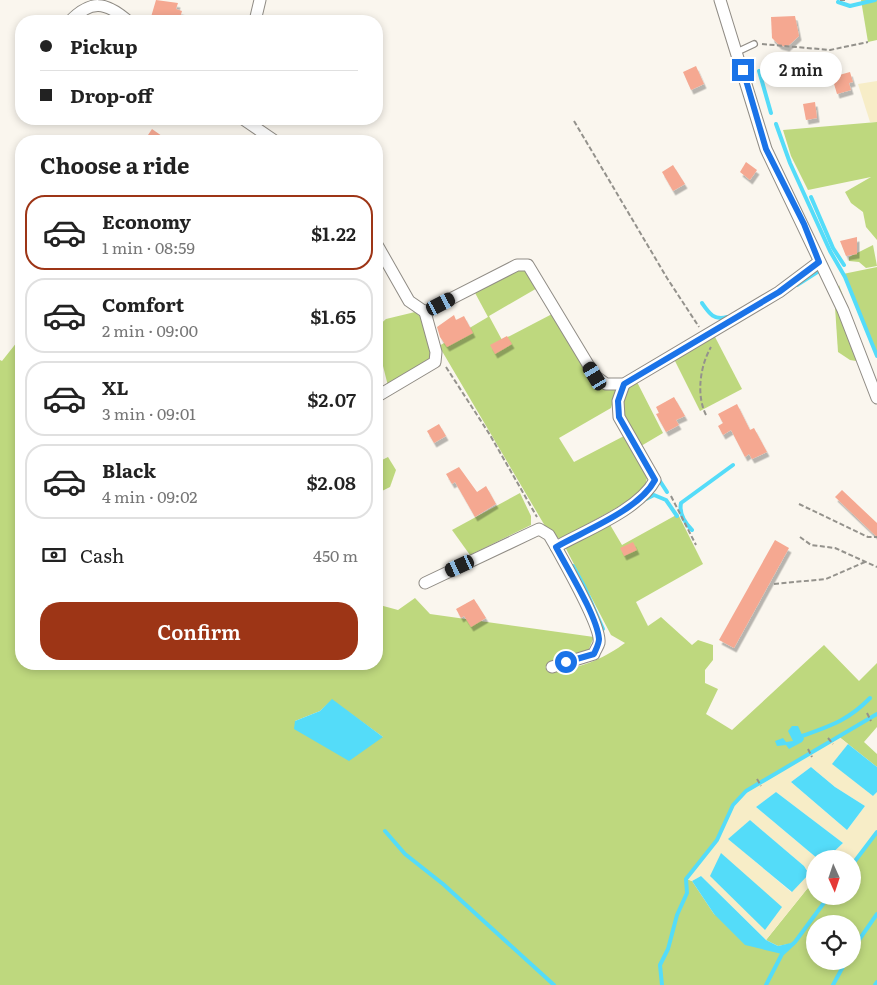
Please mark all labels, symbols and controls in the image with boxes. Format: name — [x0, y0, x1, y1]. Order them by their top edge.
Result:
text: Pickup — [70, 32, 138, 60]
callout: 2 min — [760, 52, 843, 88]
text: 2 min — [779, 57, 823, 81]
route end — [732, 59, 754, 81]
text: Drop-off — [70, 81, 153, 109]
text: Choose a ride — [40, 148, 189, 181]
text: Economy — [102, 207, 191, 235]
icon: car — [42, 210, 87, 255]
text: $1.22 — [311, 219, 356, 247]
text: 1 min · 08:59 — [102, 235, 195, 259]
text: Comfort — [102, 290, 184, 318]
car — [424, 291, 457, 317]
icon: car — [42, 293, 87, 338]
text: $1.65 — [310, 302, 356, 330]
text: 2 min · 09:00 — [102, 318, 198, 342]
car — [580, 359, 609, 393]
text: XL — [102, 373, 129, 401]
icon: car — [42, 376, 87, 421]
text: $2.07 — [307, 385, 356, 413]
text: 3 min · 09:01 — [102, 401, 196, 425]
text: Black — [102, 456, 156, 484]
icon: car — [42, 459, 87, 504]
text: $2.08 — [306, 468, 356, 496]
text: 4 min · 09:02 — [102, 484, 197, 508]
icon: cash — [40, 541, 68, 569]
text: Cash — [80, 541, 124, 569]
text: 450 m — [313, 543, 358, 567]
car — [443, 553, 476, 579]
button: Confirm — [40, 602, 358, 660]
route start — [555, 651, 577, 673]
north arrow — [806, 850, 861, 905]
map controls — [806, 850, 861, 970]
button: locate — [806, 915, 861, 970]

